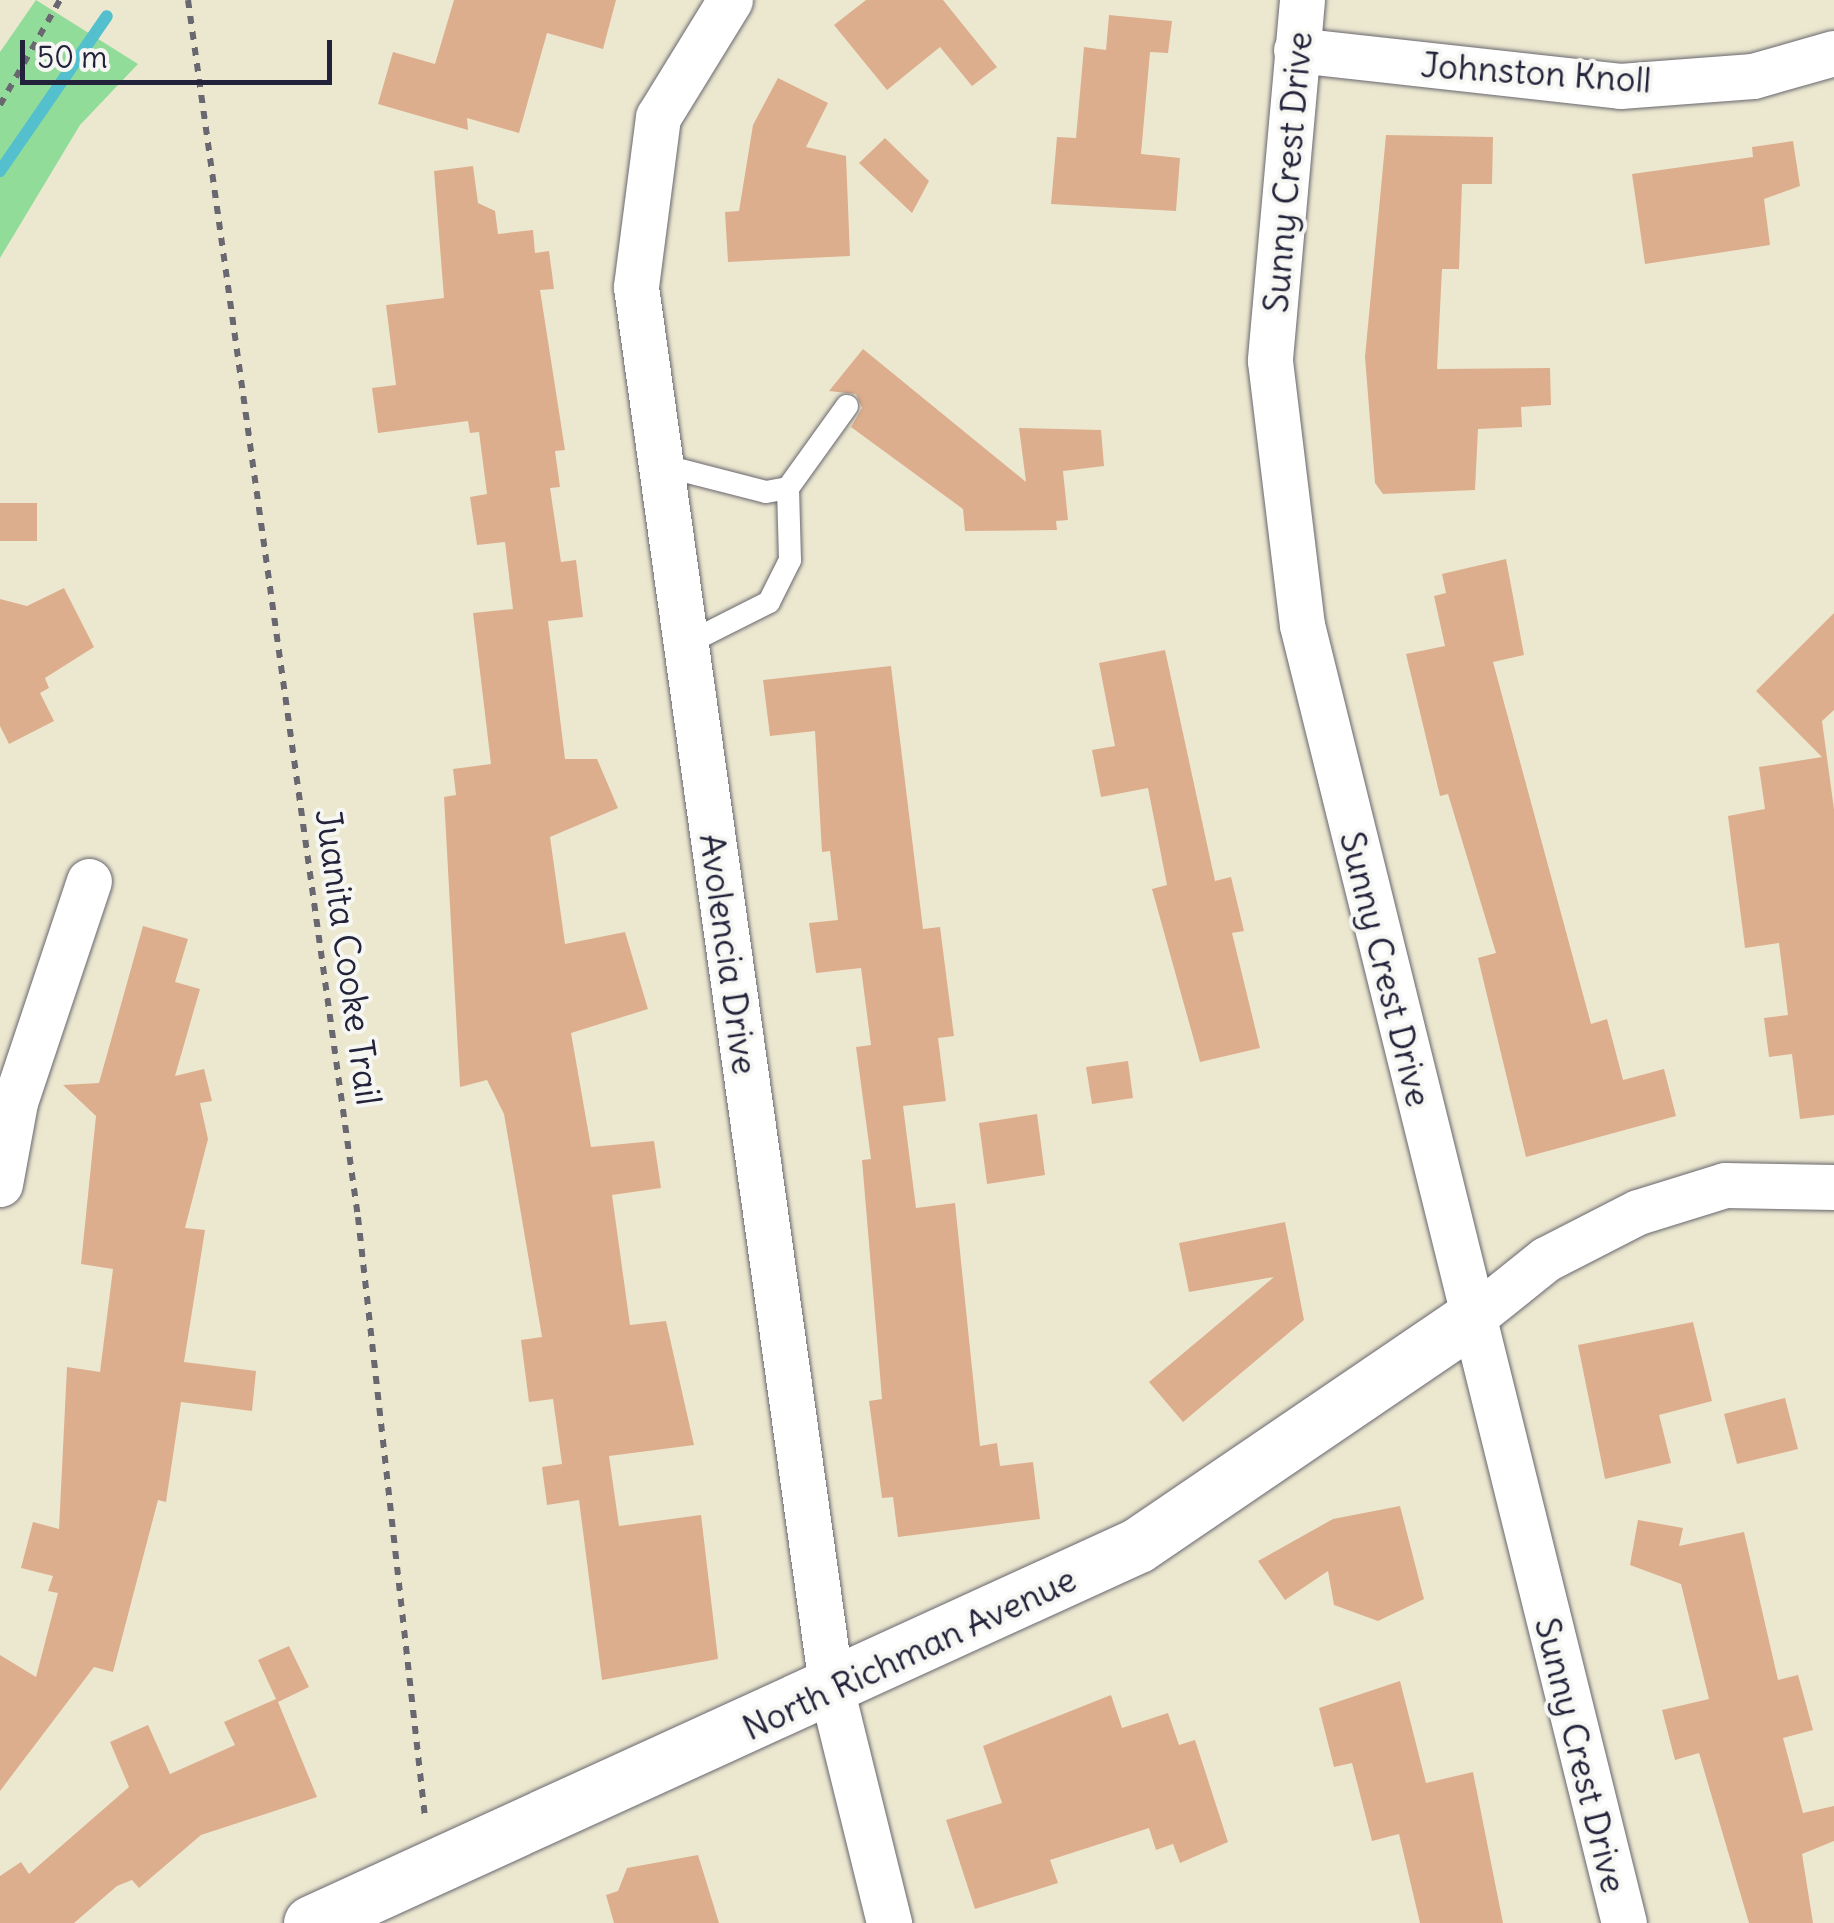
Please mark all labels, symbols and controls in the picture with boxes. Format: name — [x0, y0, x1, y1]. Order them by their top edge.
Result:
scale bar — [25, 20, 338, 82]
street label: Sunny Crest Drive — [1254, 30, 1320, 314]
text: 50 m — [37, 38, 107, 76]
street label: Johnston Knoll — [1419, 43, 1653, 101]
street label: Juanita Cooke Trail — [307, 806, 391, 1108]
street label: Sunny Crest Drive — [1331, 827, 1441, 1111]
street label: Avolencia Drive — [691, 831, 767, 1077]
street label: North Richman Avenue — [736, 1557, 1082, 1749]
street label: Sunny Crest Drive — [1526, 1613, 1636, 1897]

